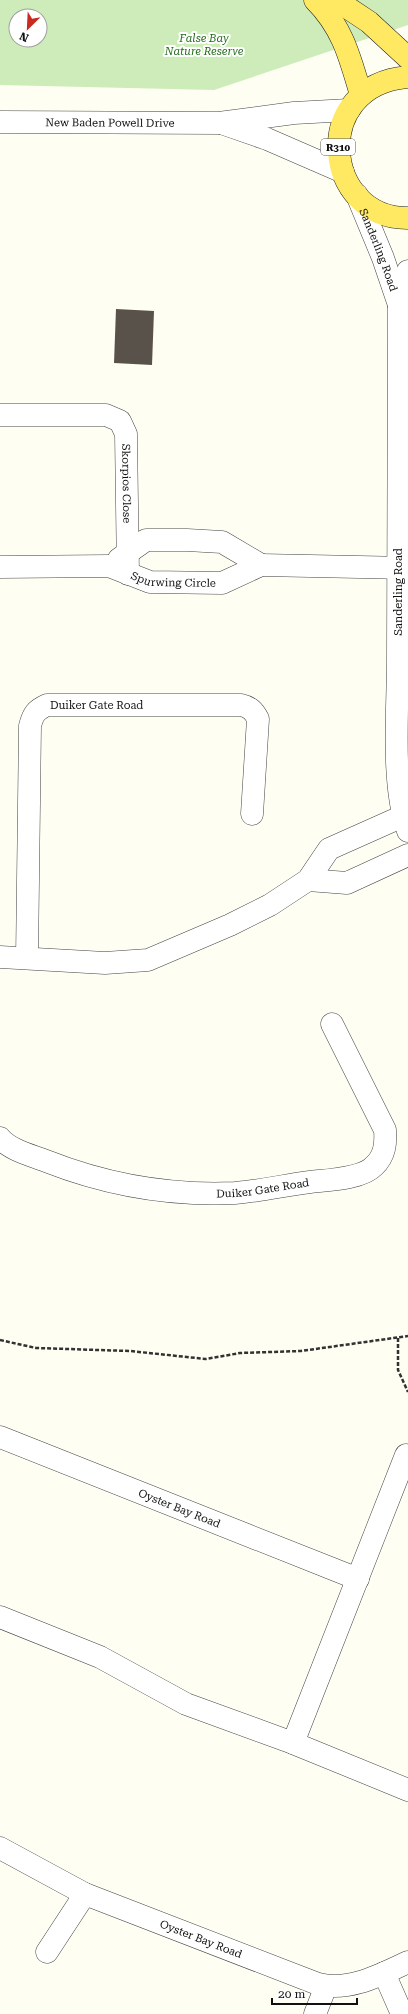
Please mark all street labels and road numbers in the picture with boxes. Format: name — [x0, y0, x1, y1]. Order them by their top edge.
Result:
street label: New Baden Powell Drive — [45, 116, 175, 129]
road number: R310 — [321, 139, 355, 155]
street label: Sanderling Road — [357, 206, 400, 293]
street label: Skorpios Close — [120, 444, 134, 523]
street label: Sanderling Road — [392, 548, 405, 636]
street label: Spurwing Circle — [129, 569, 216, 589]
street label: Duiker Gate Road — [50, 699, 143, 712]
street label: Duiker Gate Road — [216, 1176, 310, 1200]
street label: Oyster Bay Road — [136, 1486, 222, 1530]
street label: Oyster Bay Road — [158, 1917, 244, 1961]

